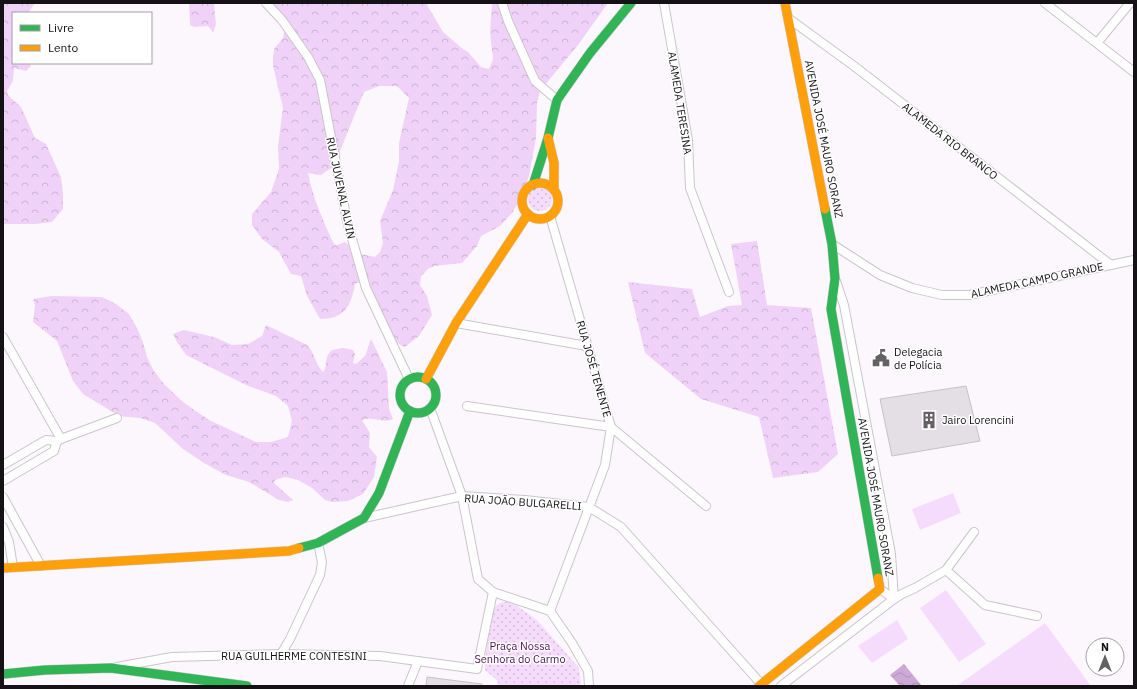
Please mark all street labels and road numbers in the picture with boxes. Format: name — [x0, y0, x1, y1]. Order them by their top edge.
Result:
street label: ALAMEDA TERESINA — [665, 51, 695, 155]
street label: AVENIDA JOSÉ MAURO SORANZ — [802, 59, 846, 219]
street label: ALAMEDA RIO BRANCO — [899, 99, 1001, 183]
street label: RUA JUVENAL ALVIN — [323, 136, 359, 240]
street label: ALAMEDA CAMPO GRANDE — [969, 259, 1105, 301]
street label: RUA JOSÉ TENENTE — [573, 319, 615, 419]
street label: AVENIDA JOSÉ MAURO SORANZ — [855, 417, 897, 577]
street label: RUA JOÃO BULGARELLI — [464, 491, 582, 513]
street label: RUA GUILHERME CONTESINI — [221, 649, 367, 663]

